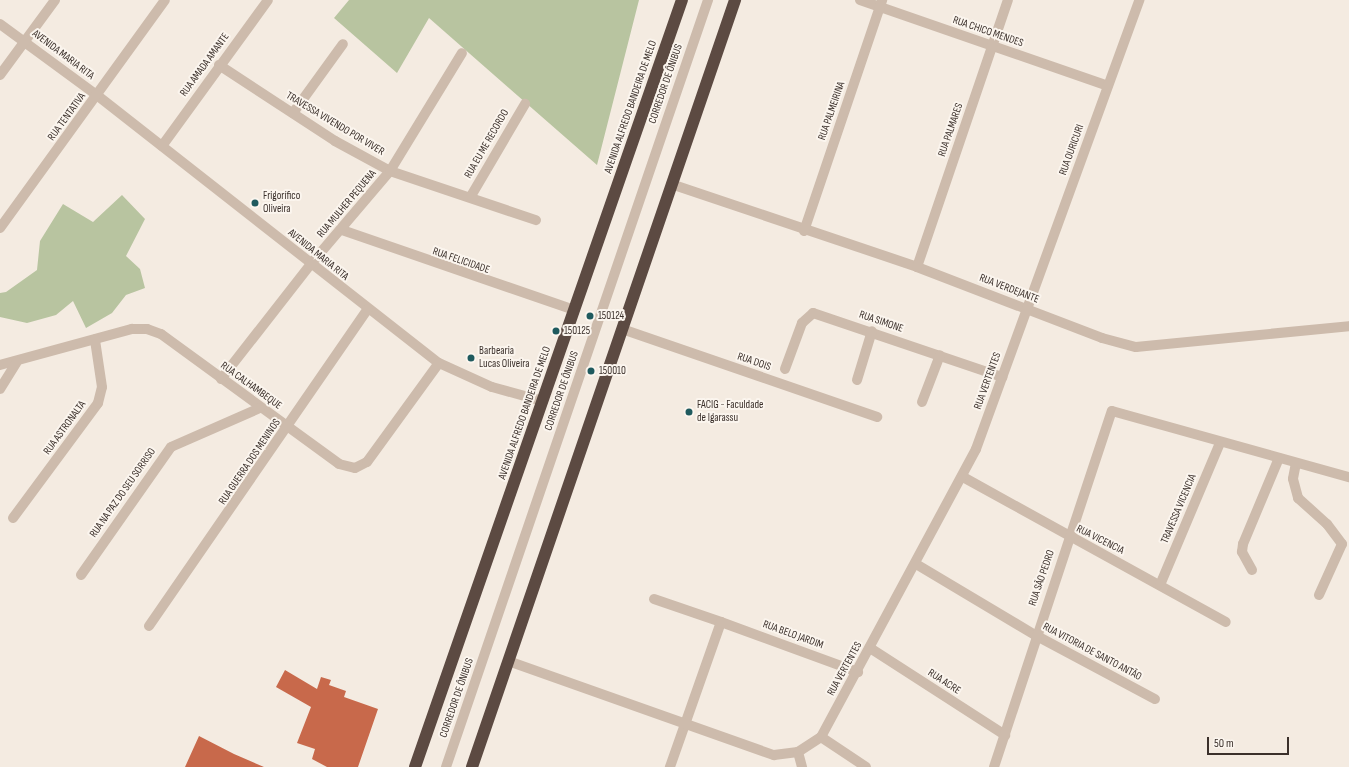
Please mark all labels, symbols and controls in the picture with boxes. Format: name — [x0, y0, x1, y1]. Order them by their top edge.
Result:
street label: RUA CHICO MENDES — [951, 14, 1025, 50]
street label: AVENIDA MARIA RITA — [29, 27, 97, 83]
street label: RUA AMADA AMANTE — [178, 31, 232, 99]
street label: AVENIDA ALFREDO BANDEIRA DE MELO — [602, 39, 660, 175]
street label: CORREDOR DE ÔNIBUS — [646, 43, 686, 125]
street label: RUA PALMEIRINA — [816, 80, 848, 142]
street label: TRAVESSA VIVENDO POR VIVER — [283, 89, 387, 159]
street label: RUA TENTATIVA — [45, 91, 89, 143]
street label: RUA PALMARES — [936, 102, 966, 158]
street label: RUA EU ME RECORDO — [462, 107, 512, 181]
street label: RUA OURICURI — [1057, 123, 1087, 177]
street label: RUA MULHER PEQUENA — [315, 167, 379, 241]
place label: Frigorífico Oliveira — [263, 190, 300, 216]
marker: Frigorífico Oliveira — [250, 198, 260, 208]
street label: AVENIDA MARIA RITA — [285, 226, 351, 284]
street label: RUA FELICIDADE — [431, 245, 491, 277]
street label: RUA VERDEJANTE — [977, 272, 1041, 306]
street label: RUA SIMONE — [857, 308, 905, 336]
place label: 150124 — [598, 309, 624, 323]
marker: 150124 — [585, 311, 595, 321]
place label: 150125 — [564, 324, 590, 338]
marker: 150125 — [551, 326, 561, 336]
place label: Barbearia Lucas Oliveira — [479, 345, 529, 371]
street label: AVENIDA ALFREDO BANDEIRA DE MELO — [496, 345, 554, 481]
street label: CORREDOR DE ÔNIBUS — [542, 350, 582, 432]
street label: RUA DOIS — [735, 350, 773, 374]
street label: RUA VERTENTES — [972, 351, 1004, 411]
marker: Barbearia Lucas Oliveira — [466, 353, 476, 363]
street label: RUA CALHAMBEQUE — [218, 359, 284, 413]
place label: 150010 — [599, 364, 626, 378]
marker: 150010 — [586, 366, 596, 376]
street label: RUA ASTRONALTA — [41, 398, 89, 458]
place label: FACIG - Faculdade de Igarassu — [697, 399, 763, 425]
marker: FACIG - Faculdade de Igarassu — [684, 407, 694, 417]
street label: RUA GUERRA DOS MENINOS — [216, 417, 284, 507]
street label: RUA NA PAZ DO SEU SORRISO — [87, 446, 159, 540]
street label: TRAVESSA VICENCIA — [1158, 472, 1200, 546]
street label: RUA VICENCIA — [1074, 522, 1126, 558]
street label: RUA SÃO PEDRO — [1026, 548, 1058, 608]
street label: RUA BELO JARDIM — [761, 618, 825, 652]
street label: RUA VITORIA DE SANTO ANTÃO — [1040, 620, 1144, 684]
street label: RUA VERTENTES — [825, 640, 865, 698]
street label: CORREDOR DE ÔNIBUS — [437, 657, 477, 739]
street label: RUA ACRE — [925, 667, 963, 697]
scale bar — [1209, 729, 1291, 755]
text: 50 m — [1214, 736, 1234, 751]

